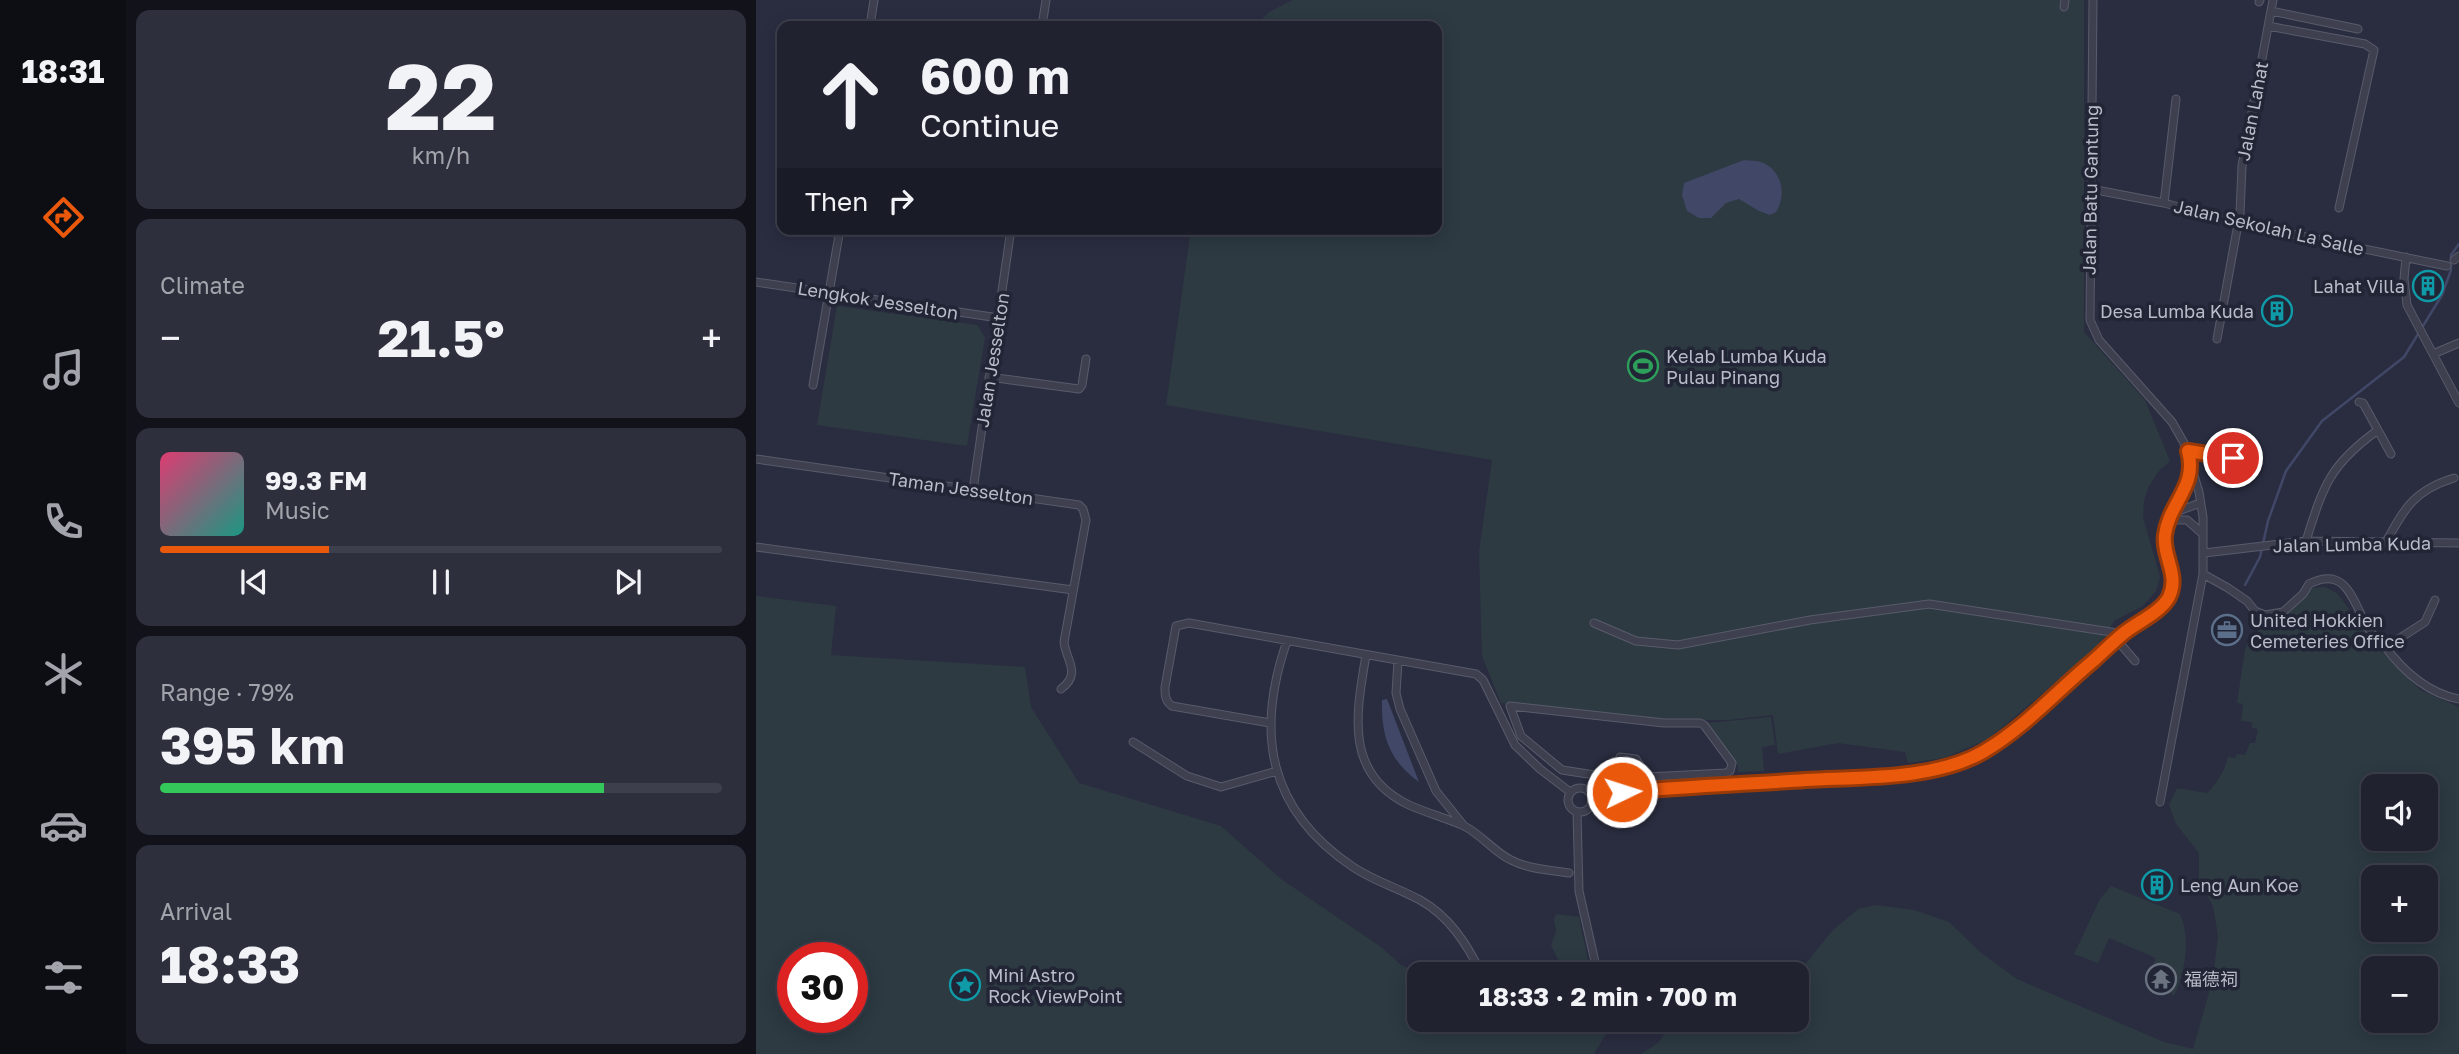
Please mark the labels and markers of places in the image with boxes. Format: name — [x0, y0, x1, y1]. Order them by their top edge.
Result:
building icon: Lahat Villa — [2411, 269, 2445, 303]
place label: Lahat Villa — [2313, 275, 2405, 297]
building icon: Desa Lumba Kuda — [2260, 294, 2294, 328]
place label: Desa Lumba Kuda — [2100, 300, 2254, 322]
place label: Kelab Lumba Kuda Pulau Pinang — [1666, 345, 1827, 388]
sports icon: Kelab Lumba Kuda Pulau Pinang — [1626, 349, 1660, 383]
pin — [2203, 428, 2263, 488]
place label: United Hokkien Cemeteries Office — [2250, 609, 2405, 652]
office icon: United Hokkien Cemeteries Office — [2210, 613, 2244, 647]
building icon: Leng Aun Koe — [2140, 868, 2174, 902]
place label: Leng Aun Koe — [2180, 874, 2299, 896]
temple icon: 福德祠 — [2144, 962, 2178, 996]
place label: Mini Astro Rock ViewPoint — [988, 964, 1122, 1007]
place icon: Mini Astro Rock ViewPoint — [948, 968, 982, 1002]
place label: 福德祠 — [2184, 968, 2238, 990]

